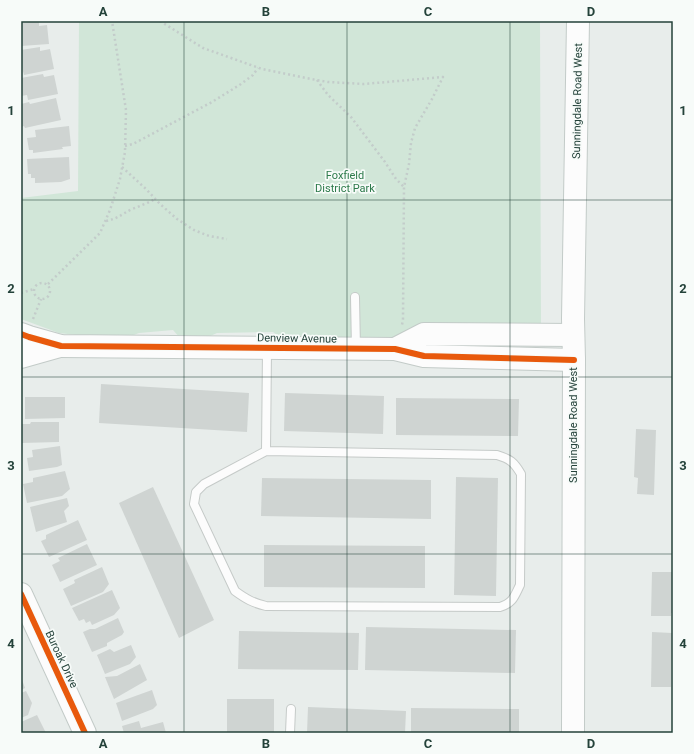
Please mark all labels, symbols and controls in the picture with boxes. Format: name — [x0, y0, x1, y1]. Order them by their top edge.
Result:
text: A — [99, 4, 108, 19]
text: B — [262, 4, 270, 19]
text: C — [424, 4, 433, 19]
text: D — [587, 4, 595, 19]
street label: Sunningdale Road West — [570, 43, 585, 159]
text: 1 — [7, 103, 15, 118]
text: 1 — [679, 103, 687, 118]
park label: Foxfield District Park — [315, 169, 375, 195]
text: 2 — [7, 281, 15, 296]
text: 2 — [679, 281, 687, 296]
street label: Denview Avenue — [257, 331, 337, 346]
street label: Sunningdale Road West — [567, 367, 580, 483]
text: 3 — [7, 458, 15, 473]
text: 3 — [679, 458, 687, 473]
street label: Buroak Drive — [43, 628, 81, 690]
text: 4 — [7, 636, 15, 651]
text: 4 — [679, 636, 687, 651]
text: A — [99, 736, 108, 751]
text: B — [262, 736, 270, 751]
text: C — [424, 736, 433, 751]
text: D — [587, 736, 595, 751]

